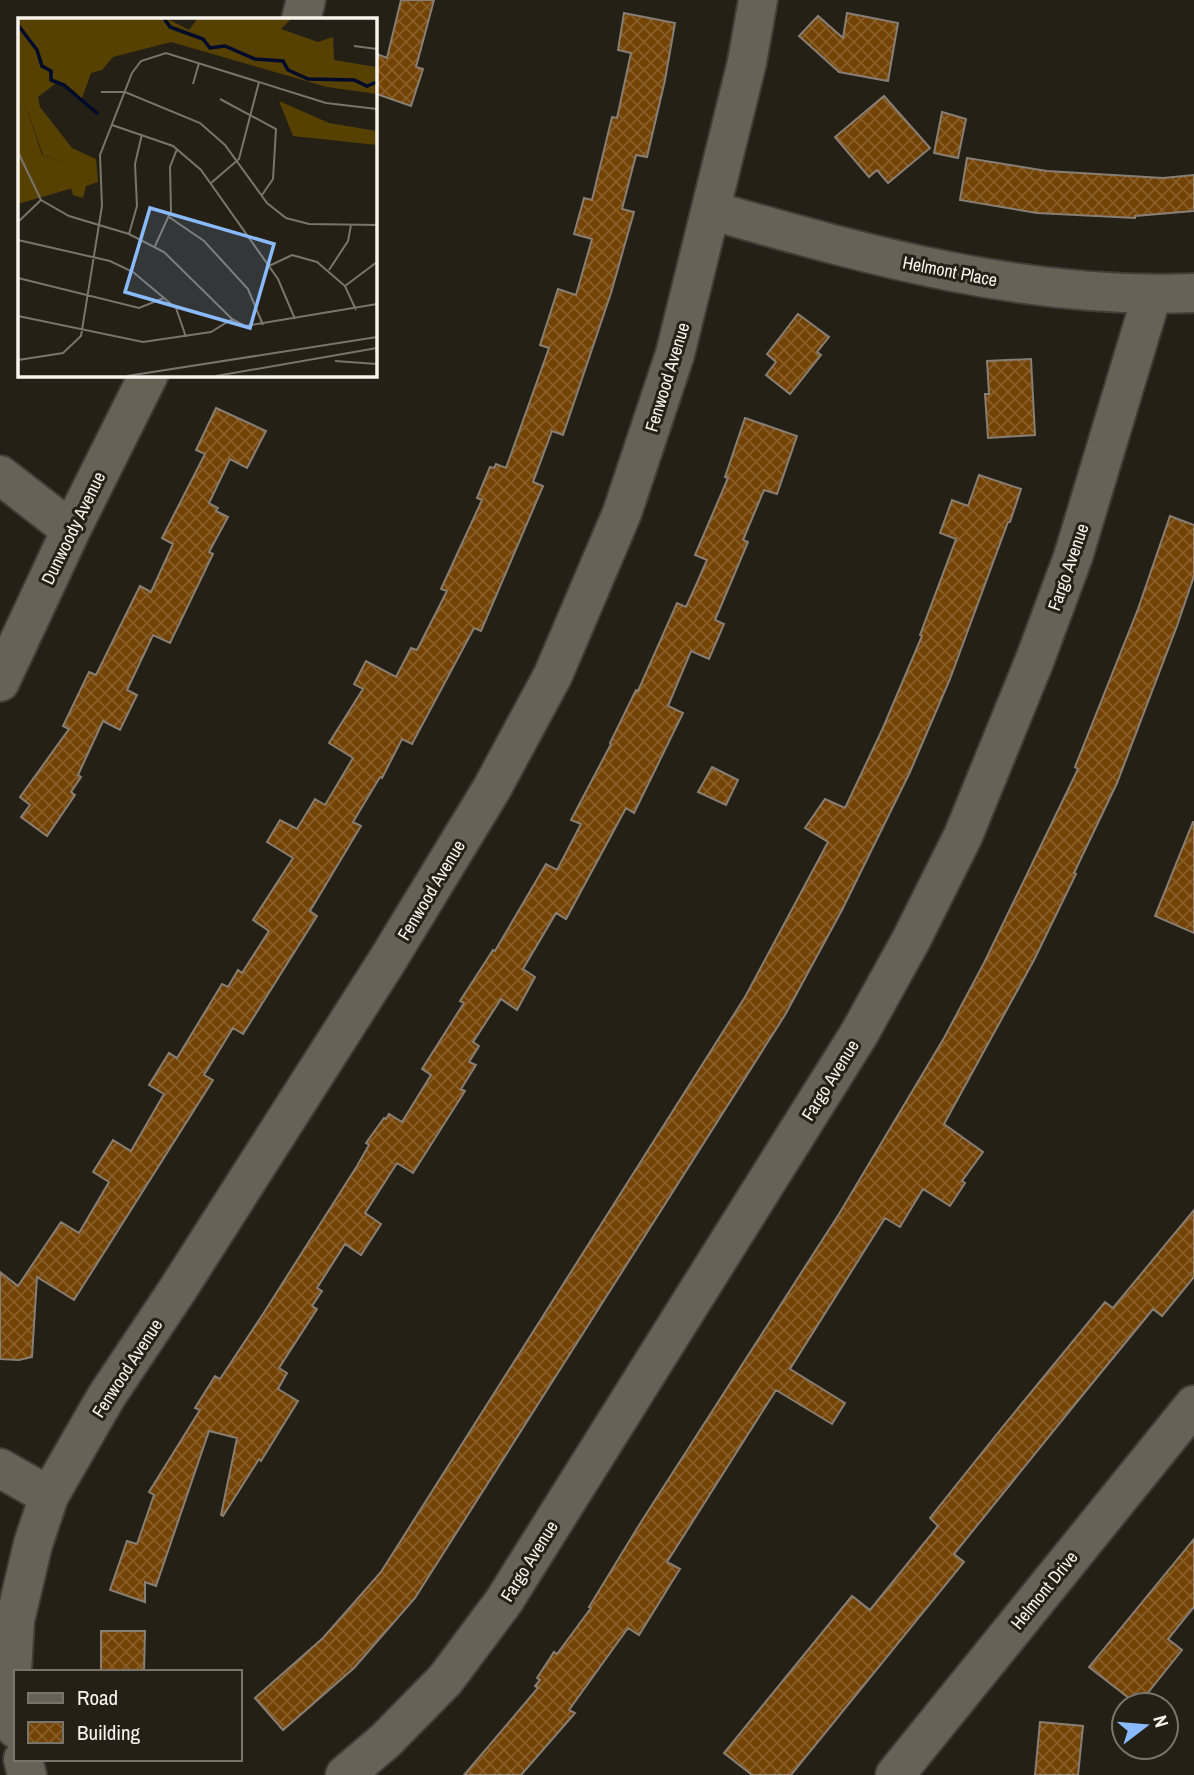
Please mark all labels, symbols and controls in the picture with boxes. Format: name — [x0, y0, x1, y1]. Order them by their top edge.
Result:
inset map — [18, 18, 376, 376]
street label: Helmont Place — [901, 250, 999, 292]
street label: Fenwood Avenue — [639, 319, 695, 435]
street label: Dunwoody Avenue — [35, 467, 111, 589]
street label: Fargo Avenue — [1041, 520, 1095, 614]
street label: Fenwood Avenue — [391, 835, 471, 945]
street label: Fargo Avenue — [795, 1035, 865, 1125]
street label: Fenwood Avenue — [86, 1314, 168, 1422]
street label: Fargo Avenue — [494, 1516, 564, 1606]
street label: Helmont Drive — [1005, 1545, 1083, 1635]
legend — [14, 1670, 242, 1761]
text: Road — [77, 1683, 118, 1712]
north arrow — [1110, 1691, 1180, 1761]
text: N — [1147, 1712, 1175, 1730]
text: Building — [77, 1718, 141, 1747]

